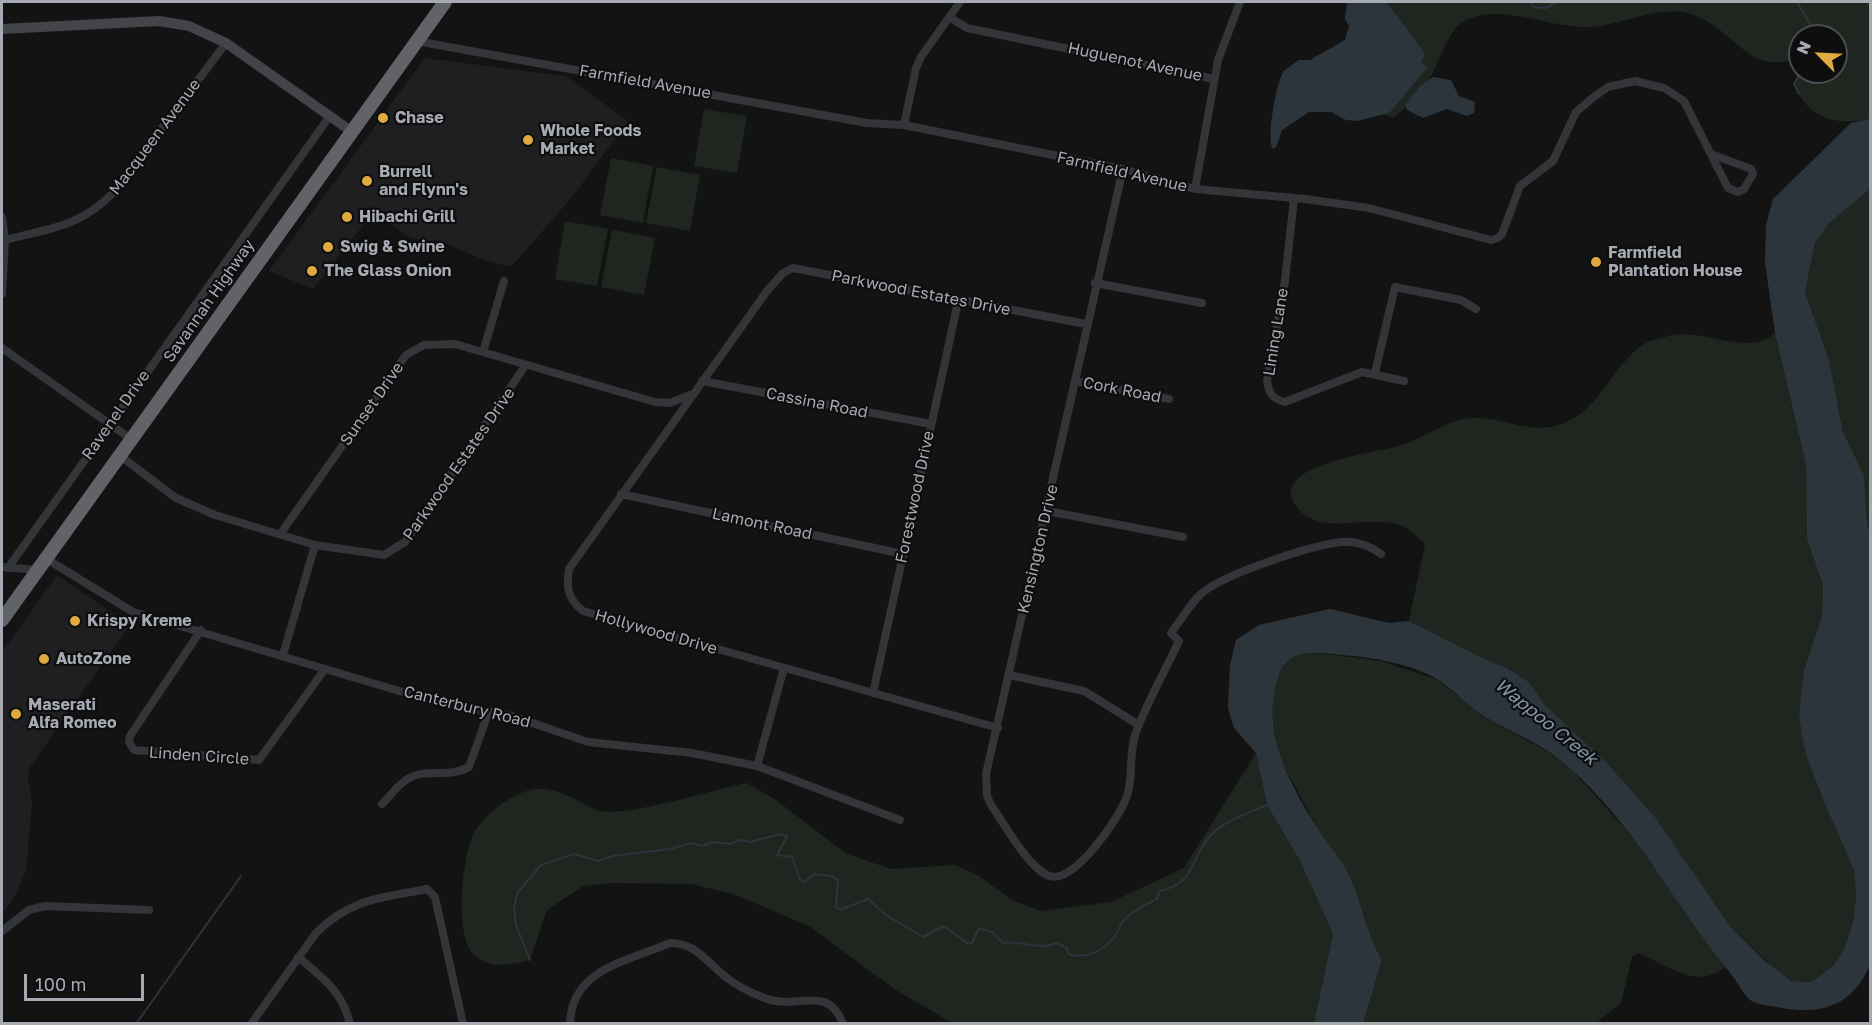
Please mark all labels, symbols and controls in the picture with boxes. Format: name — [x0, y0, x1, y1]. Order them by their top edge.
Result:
north arrow — [1788, 24, 1848, 84]
street label: Huguenot Avenue — [1066, 38, 1204, 86]
text: N — [1792, 38, 1815, 57]
street label: Farmfield Avenue — [578, 61, 712, 103]
street label: Macqueen Avenue — [105, 75, 205, 199]
place label: Chase — [395, 108, 444, 128]
marker: Chase — [376, 111, 390, 125]
place label: Whole Foods Market — [540, 121, 641, 159]
marker: Whole Foods Market — [521, 133, 535, 147]
street label: Farmfield Avenue — [1055, 148, 1189, 196]
place label: Burrell and Flynn's — [379, 162, 468, 200]
marker: Burrell and Flynn's — [360, 174, 374, 188]
place label: Hibachi Grill — [359, 207, 455, 227]
marker: Hibachi Grill — [340, 210, 354, 224]
street label: Savannah Highway — [159, 236, 259, 366]
place label: Swig & Swine — [340, 237, 445, 257]
marker: Swig & Swine — [321, 240, 335, 254]
place label: Farmfield Plantation House — [1608, 243, 1742, 281]
marker: Farmfield Plantation House — [1589, 255, 1603, 269]
place label: The Glass Onion — [324, 261, 452, 281]
marker: The Glass Onion — [305, 264, 319, 278]
street label: Parkwood Estates Drive — [830, 266, 1012, 320]
street label: Lining Lane — [1260, 287, 1292, 377]
street label: Sunset Drive — [336, 359, 408, 449]
street label: Ravenel Drive — [78, 366, 154, 464]
street label: Cork Road — [1081, 373, 1163, 407]
street label: Parkwood Estates Drive — [399, 384, 519, 544]
street label: Cassina Road — [764, 384, 870, 422]
street label: Forestwood Drive — [892, 429, 938, 565]
street label: Kensington Drive — [1014, 483, 1062, 615]
street label: Lamont Road — [710, 504, 814, 544]
street label: Hollywood Drive — [593, 605, 719, 659]
place label: Krispy Kreme — [87, 611, 192, 631]
marker: Krispy Kreme — [68, 614, 82, 628]
place label: AutoZone — [56, 649, 131, 669]
marker: AutoZone — [37, 652, 51, 666]
water label: Wappoo Creek — [1491, 674, 1601, 770]
street label: Canterbury Road — [402, 682, 532, 732]
place label: Maserati Alfa Romeo — [28, 695, 117, 733]
marker: Maserati Alfa Romeo — [9, 707, 23, 721]
street label: Linden Circle — [148, 743, 250, 769]
scale bar — [27, 962, 147, 1000]
text: 100 m — [35, 973, 86, 995]

